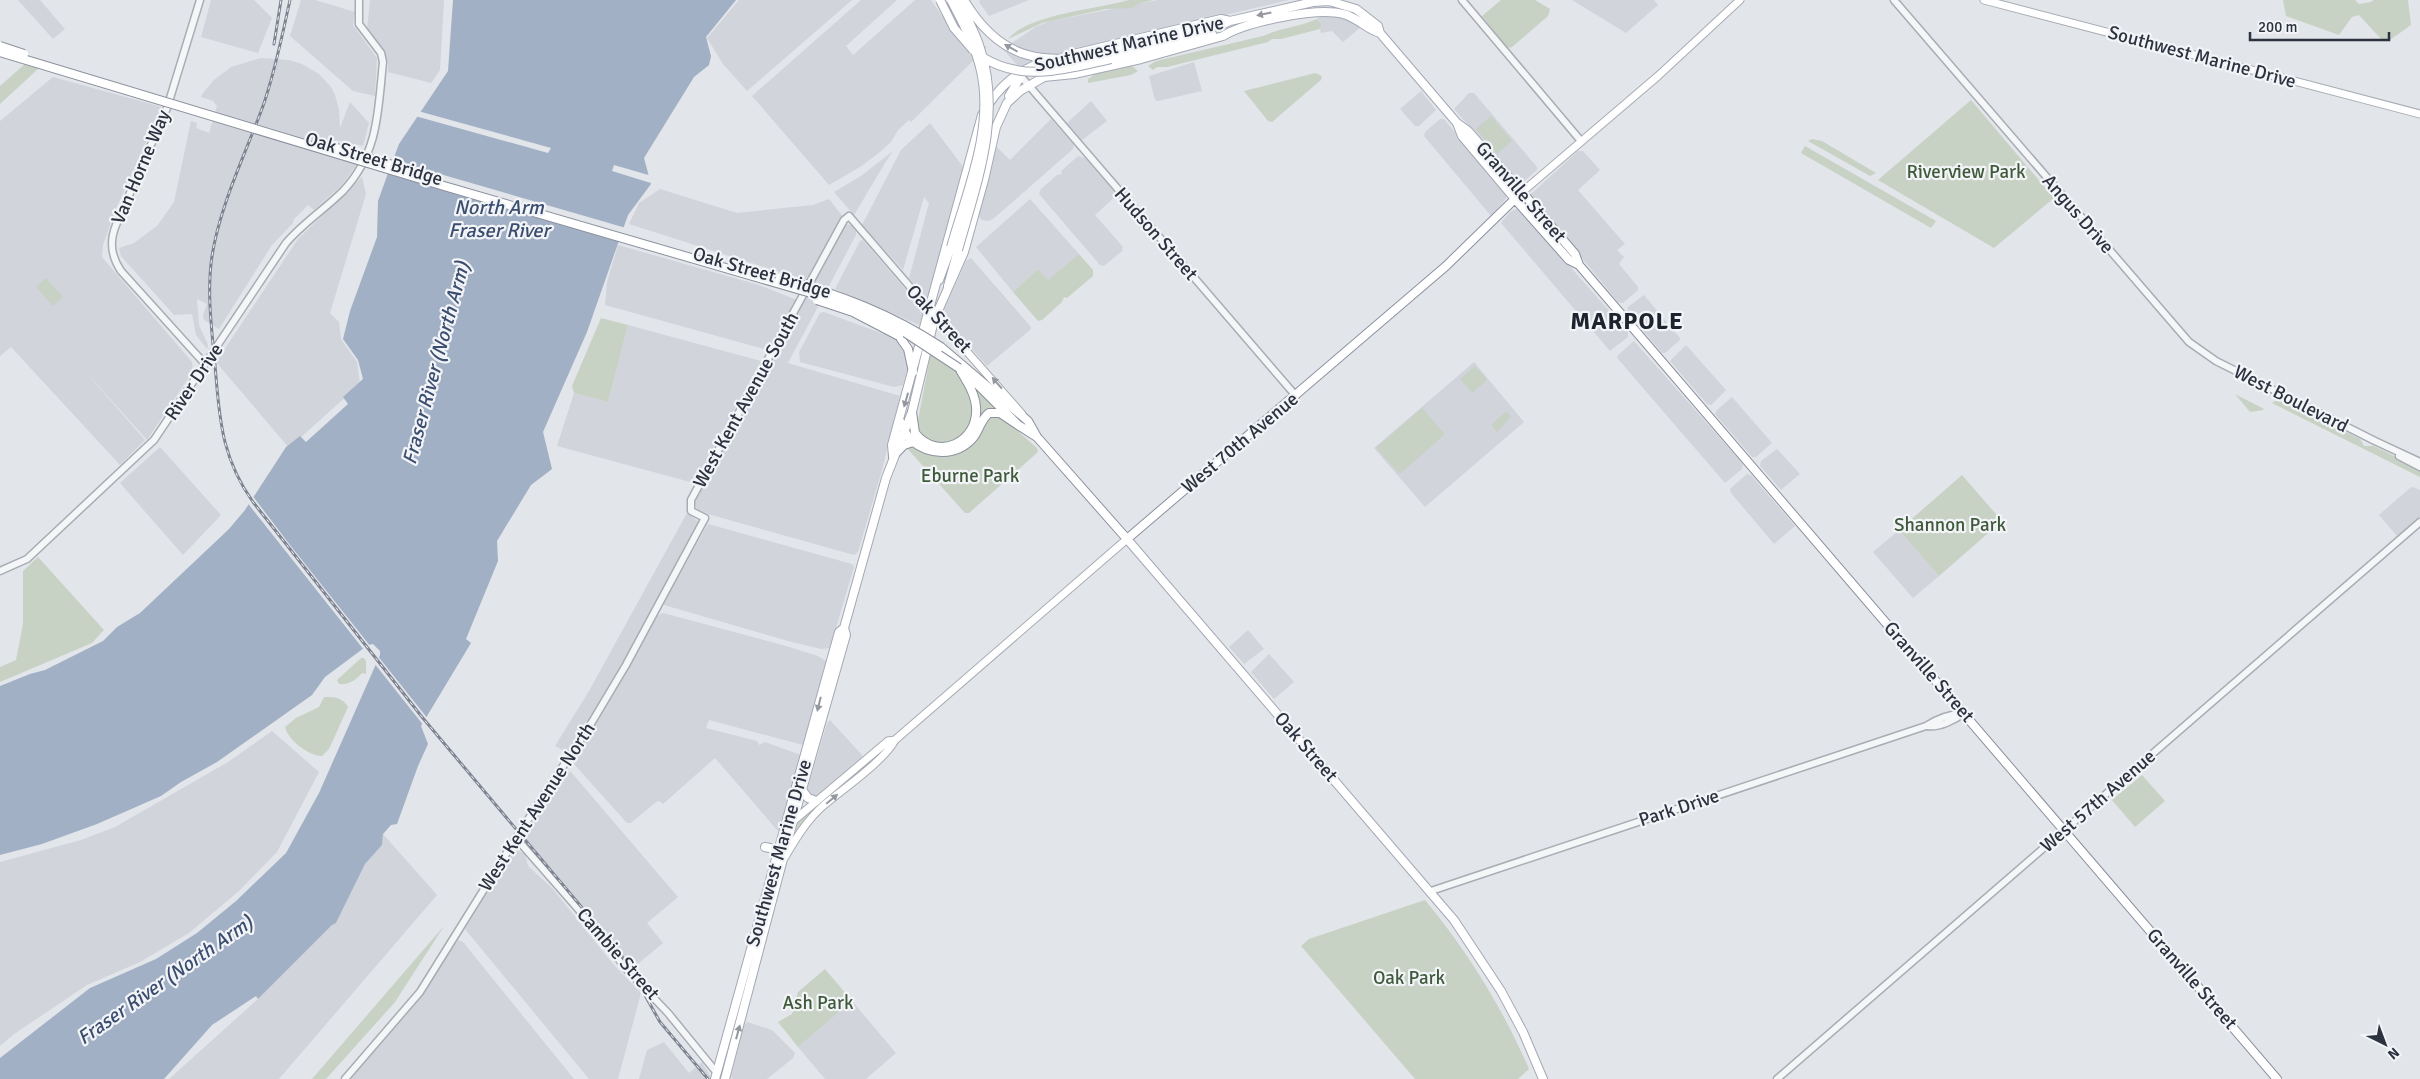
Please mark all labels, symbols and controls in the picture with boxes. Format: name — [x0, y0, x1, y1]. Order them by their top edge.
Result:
one-way arrow — [1256, 10, 1271, 18]
scale bar — [2250, 10, 2389, 42]
street label: Southwest Marine Drive — [1032, 11, 1226, 77]
text: 200 m — [2258, 18, 2298, 36]
street label: Southwest Marine Drive — [2105, 20, 2299, 94]
one-way arrow — [1004, 43, 1017, 52]
street label: Van Horne Way — [106, 106, 176, 228]
street label: Oak Street Bridge — [302, 127, 446, 191]
street label: Granville Street — [1471, 136, 1572, 248]
park label: Riverview Park — [1906, 160, 2026, 184]
street label: Angus Drive — [2037, 169, 2119, 259]
street label: Hudson Street — [1109, 183, 1203, 286]
water label: North Arm Fraser River — [448, 195, 552, 243]
street label: Oak Street Bridge — [690, 242, 834, 304]
water label: Fraser River (North Arm) — [397, 258, 475, 467]
street label: Oak Street — [901, 280, 977, 359]
district label: MARPOLE — [1570, 306, 1684, 336]
street label: West Kent Avenue South — [688, 308, 804, 492]
street label: River Drive — [159, 339, 229, 425]
street label: West Boulevard — [2230, 360, 2352, 438]
one-way arrow — [992, 377, 1003, 390]
street label: West 70th Avenue — [1177, 387, 1303, 499]
one-way arrow — [901, 392, 909, 407]
park label: Eburne Park — [921, 464, 1020, 488]
park label: Shannon Park — [1894, 513, 2007, 537]
street label: Granville Street — [1879, 616, 1980, 728]
one-way arrow — [815, 696, 823, 711]
street label: Oak Street — [1269, 707, 1343, 787]
street label: West Kent Avenue North — [473, 718, 601, 896]
street label: West 57th Avenue — [2035, 744, 2161, 858]
street label: Southwest Marine Drive — [741, 757, 817, 949]
street label: Park Drive — [1636, 784, 1722, 832]
one-way arrow — [825, 793, 837, 805]
street label: Cambie Street — [571, 903, 665, 1005]
water label: Fraser River (North Arm) — [72, 909, 259, 1050]
street label: Granville Street — [2142, 923, 2243, 1035]
park label: Oak Park — [1373, 966, 1446, 990]
park label: Ash Park — [783, 991, 854, 1015]
north arrow — [2360, 1019, 2410, 1069]
one-way arrow — [734, 1024, 742, 1039]
text: N — [2384, 1044, 2403, 1063]

